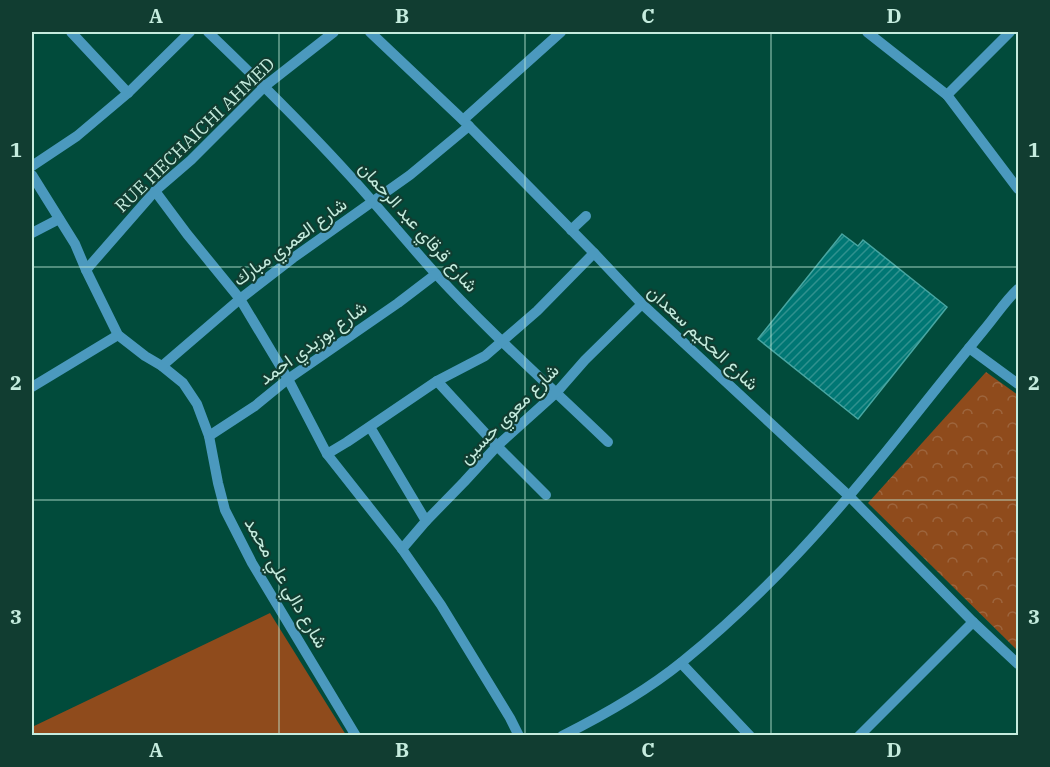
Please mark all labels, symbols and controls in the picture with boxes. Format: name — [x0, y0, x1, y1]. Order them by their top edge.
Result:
text: A — [149, 2, 163, 29]
text: B — [395, 2, 409, 29]
text: C — [641, 2, 655, 29]
text: D — [886, 2, 902, 29]
street label: RUE HECHAICHI AHMED — [110, 52, 279, 217]
text: 1 — [10, 136, 22, 163]
text: 1 — [1028, 136, 1040, 163]
street label: شارع قرقاي عبد الرحمان — [351, 157, 483, 299]
street label: شارع العمري مبارك — [228, 192, 354, 294]
street label: شارع الحكيم سعدان — [642, 280, 764, 396]
street label: شارع بوزيدي احمد — [254, 296, 374, 393]
street label: شارع معوي حسين — [454, 359, 566, 471]
text: 2 — [10, 369, 22, 396]
text: 2 — [1028, 369, 1040, 396]
street label: شارع دالي علي محمد — [236, 513, 333, 654]
text: 3 — [10, 603, 22, 630]
text: 3 — [1028, 603, 1040, 630]
text: A — [149, 736, 163, 763]
text: B — [395, 736, 409, 763]
text: C — [641, 736, 655, 763]
text: D — [886, 736, 902, 763]

